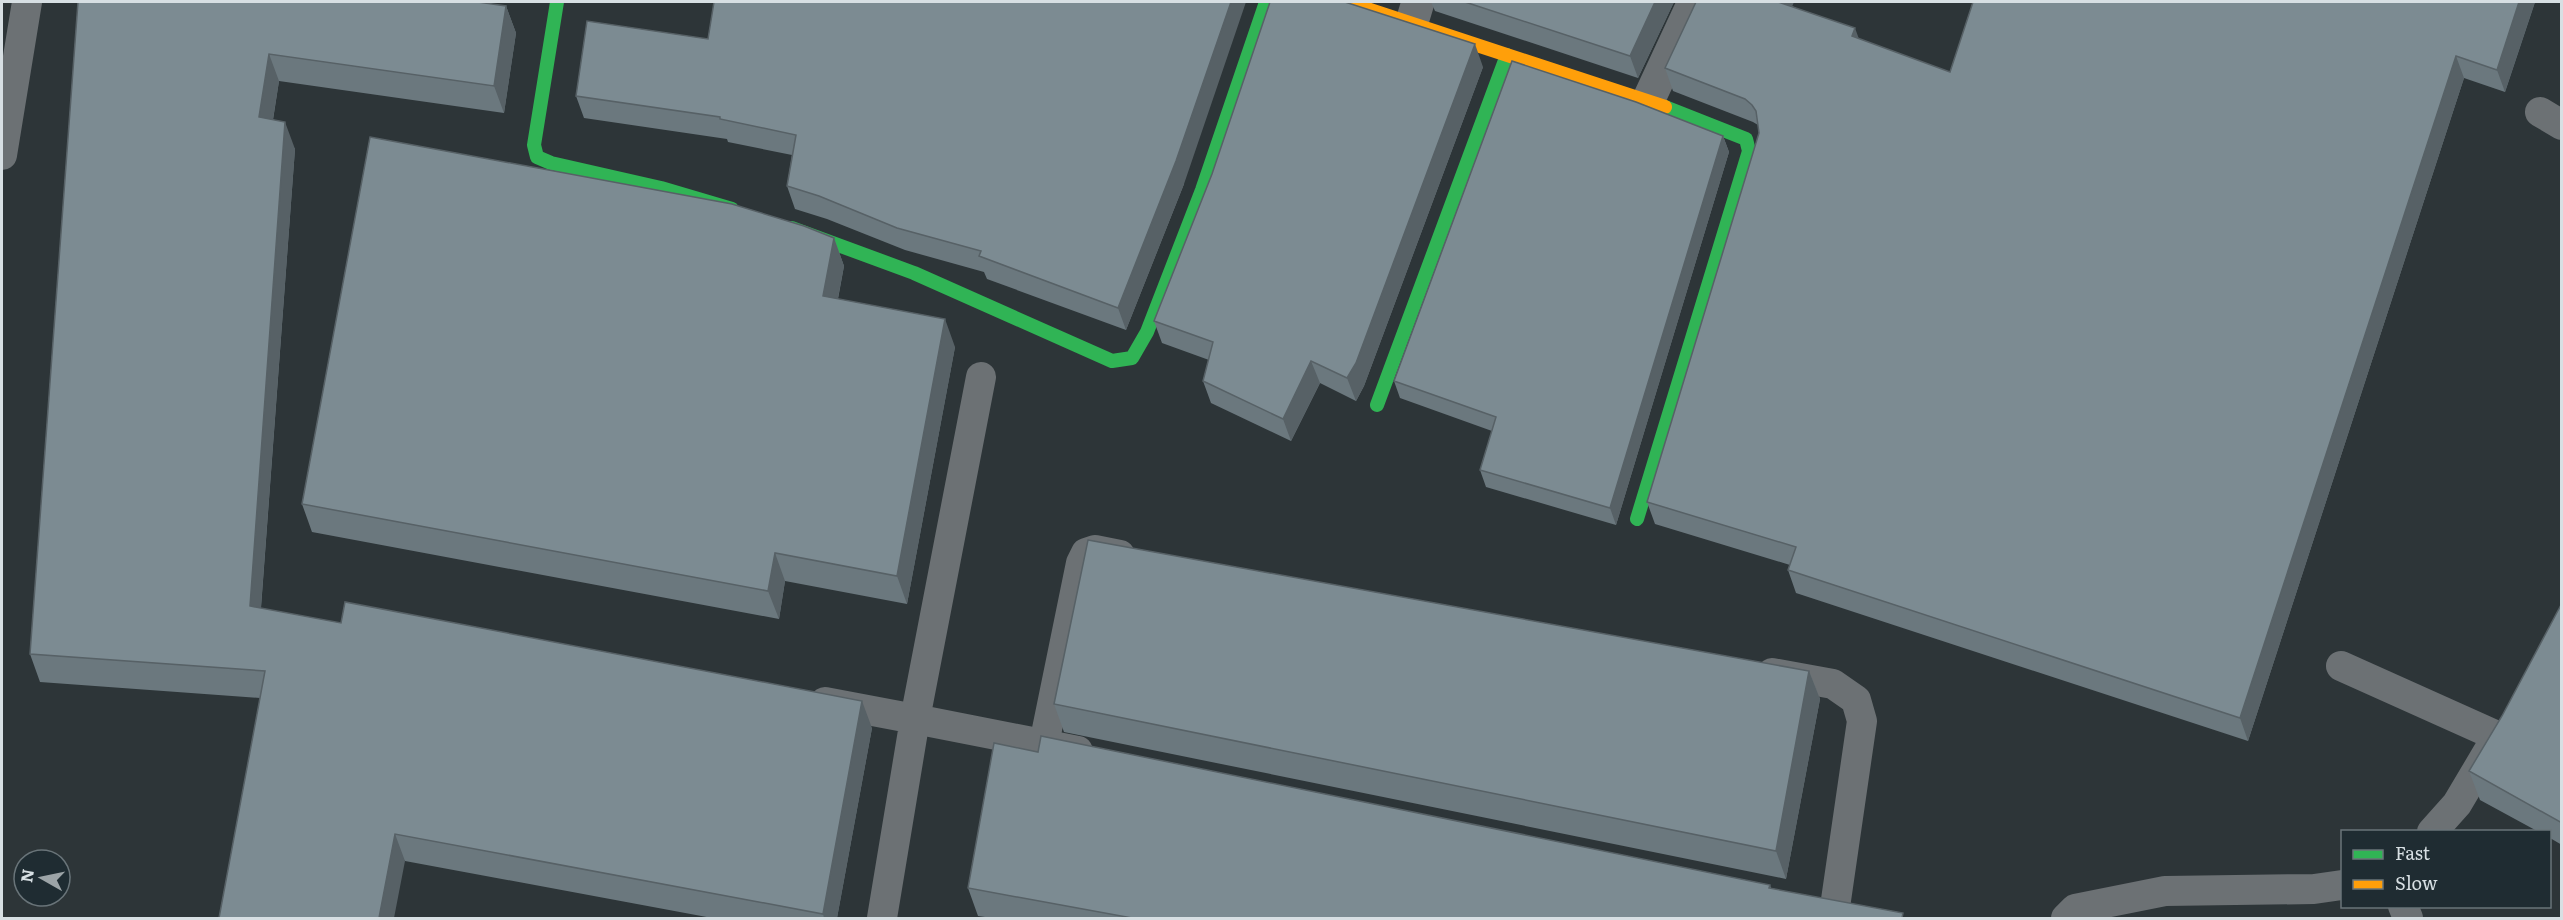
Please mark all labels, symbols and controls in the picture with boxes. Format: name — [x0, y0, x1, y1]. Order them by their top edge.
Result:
legend — [2341, 830, 2551, 908]
text: Fast — [2395, 839, 2431, 866]
north arrow — [12, 848, 72, 908]
text: N — [13, 867, 39, 884]
text: Slow — [2395, 869, 2438, 896]

